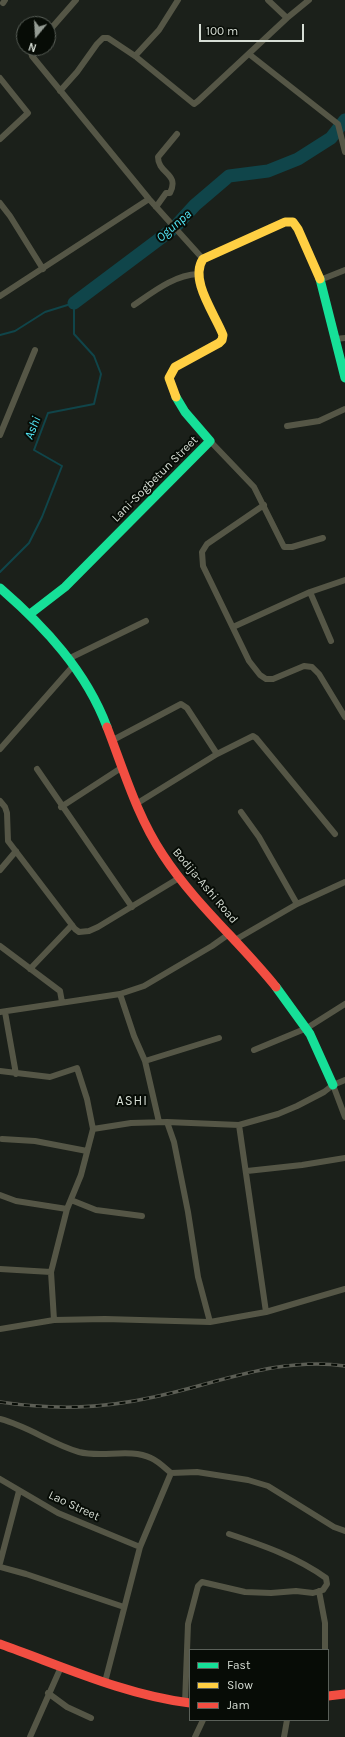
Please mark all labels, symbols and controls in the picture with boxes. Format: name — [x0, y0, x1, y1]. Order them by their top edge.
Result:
north arrow — [16, 16, 56, 56]
scale bar — [201, 16, 306, 42]
text: 100 m — [206, 24, 238, 38]
text: N — [27, 40, 38, 54]
water label: Ogunpa — [153, 206, 195, 246]
water label: Ashi — [21, 414, 45, 442]
street label: Lani-Sogbetun Street — [109, 433, 201, 525]
street label: Bodija-Ashi Road — [169, 845, 241, 927]
district label: ASHI — [116, 1093, 148, 1109]
street label: Lao Street — [46, 1488, 102, 1524]
legend — [189, 1649, 329, 1721]
text: Fast — [227, 1658, 250, 1672]
text: Slow — [227, 1678, 253, 1692]
text: Jam — [227, 1698, 250, 1712]

